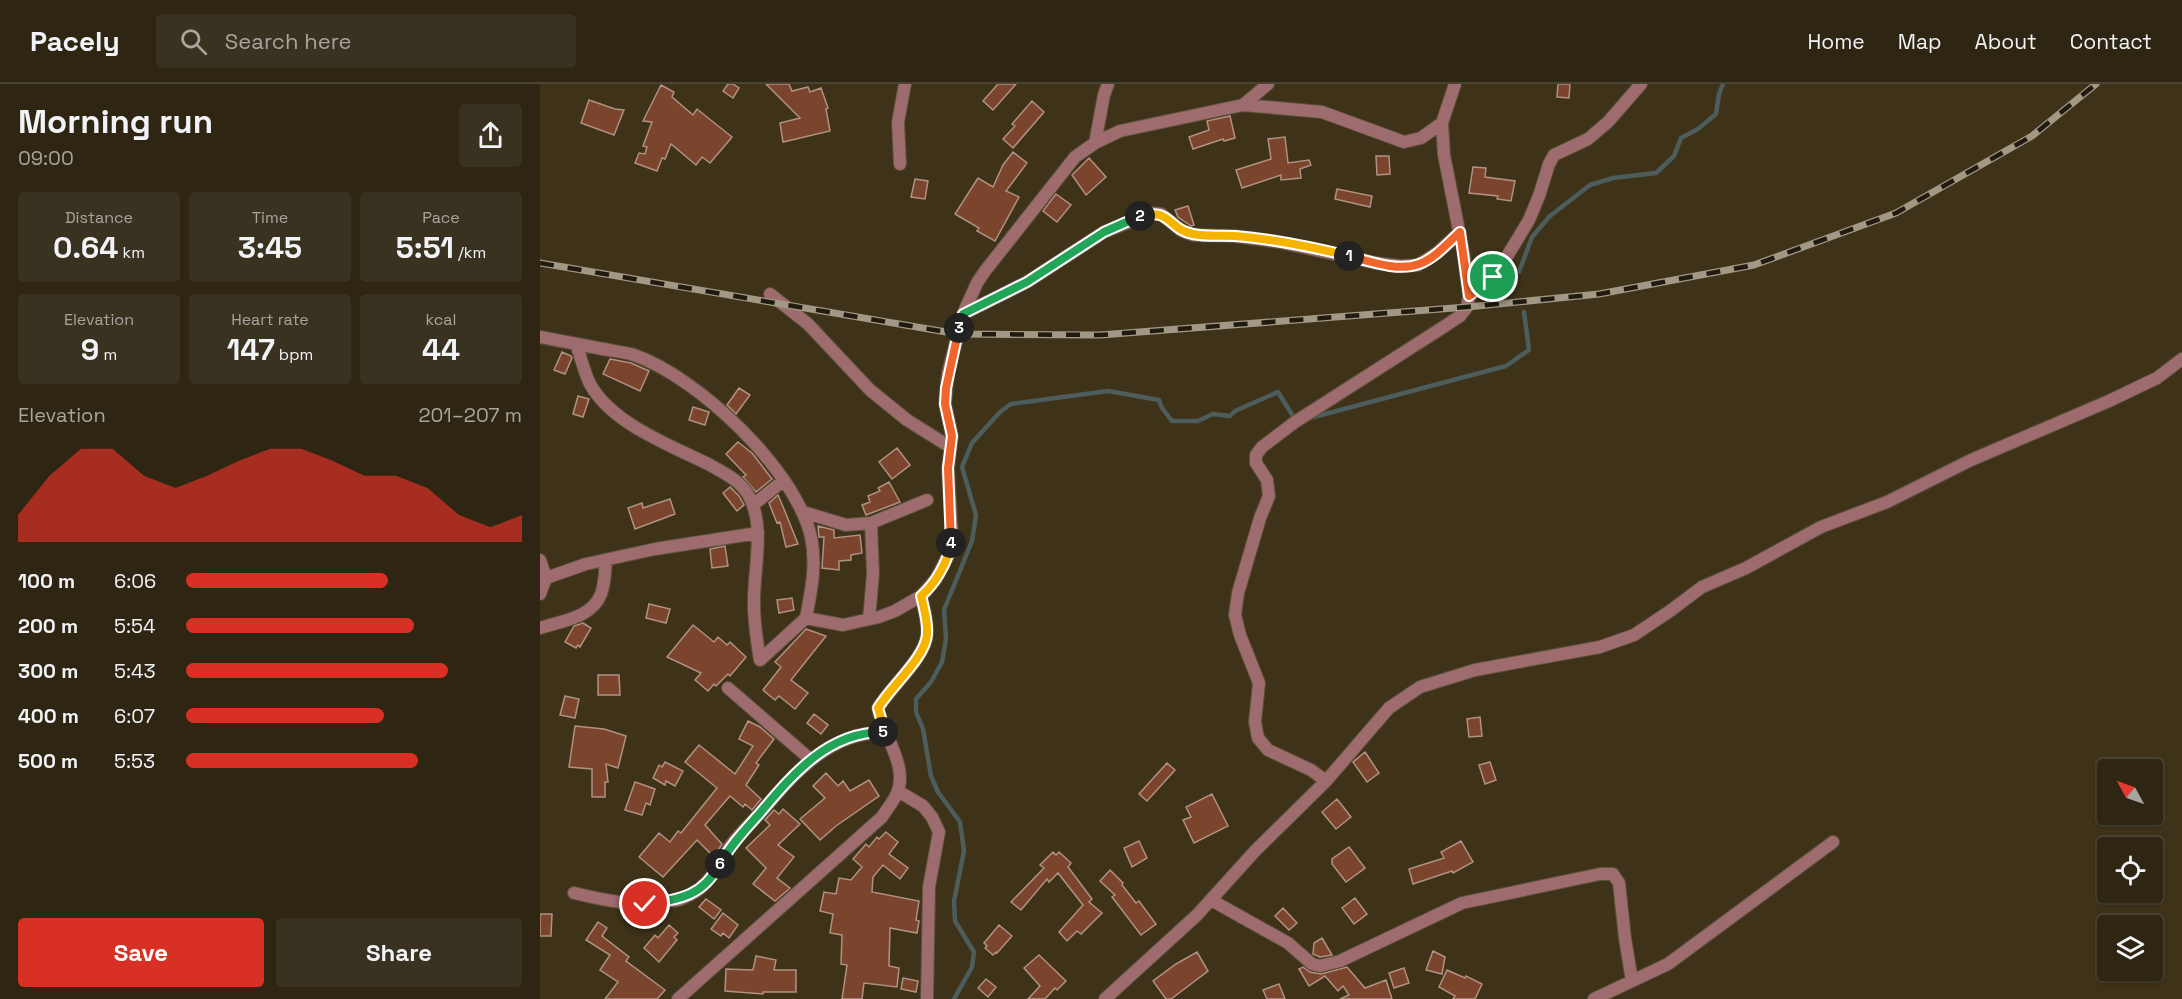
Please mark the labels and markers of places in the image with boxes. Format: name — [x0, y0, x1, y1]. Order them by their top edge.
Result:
pin: 2 — [1125, 201, 1155, 231]
pin: 1 — [1334, 241, 1364, 271]
pin — [1467, 251, 1518, 302]
pin: 3 — [944, 313, 974, 343]
pin: 4 — [936, 528, 966, 558]
pin: 5 — [868, 717, 898, 747]
pin: 6 — [705, 849, 735, 879]
pin — [619, 878, 670, 929]

